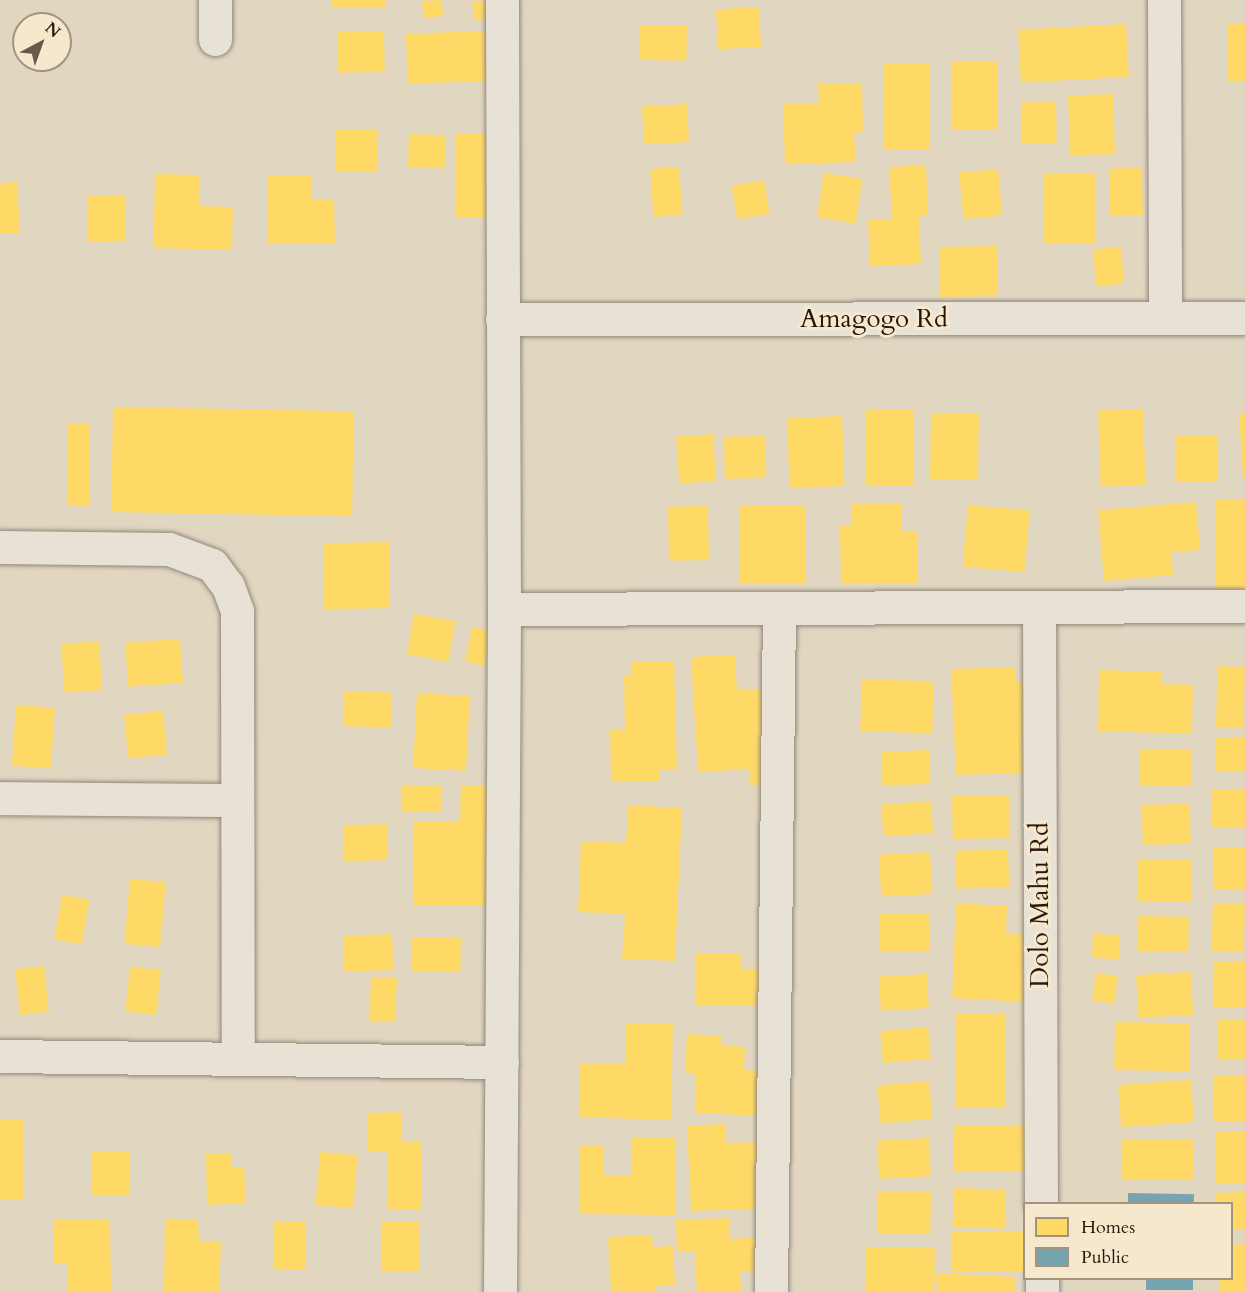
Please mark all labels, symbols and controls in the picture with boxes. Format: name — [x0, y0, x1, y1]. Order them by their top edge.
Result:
north arrow — [12, 12, 72, 72]
text: N — [40, 17, 65, 43]
street label: Amagogo Rd — [800, 303, 948, 335]
street label: Dolo Mahu Rd — [1024, 822, 1056, 988]
legend — [1023, 1202, 1233, 1280]
text: Homes — [1081, 1215, 1135, 1240]
text: Public — [1081, 1245, 1129, 1270]

